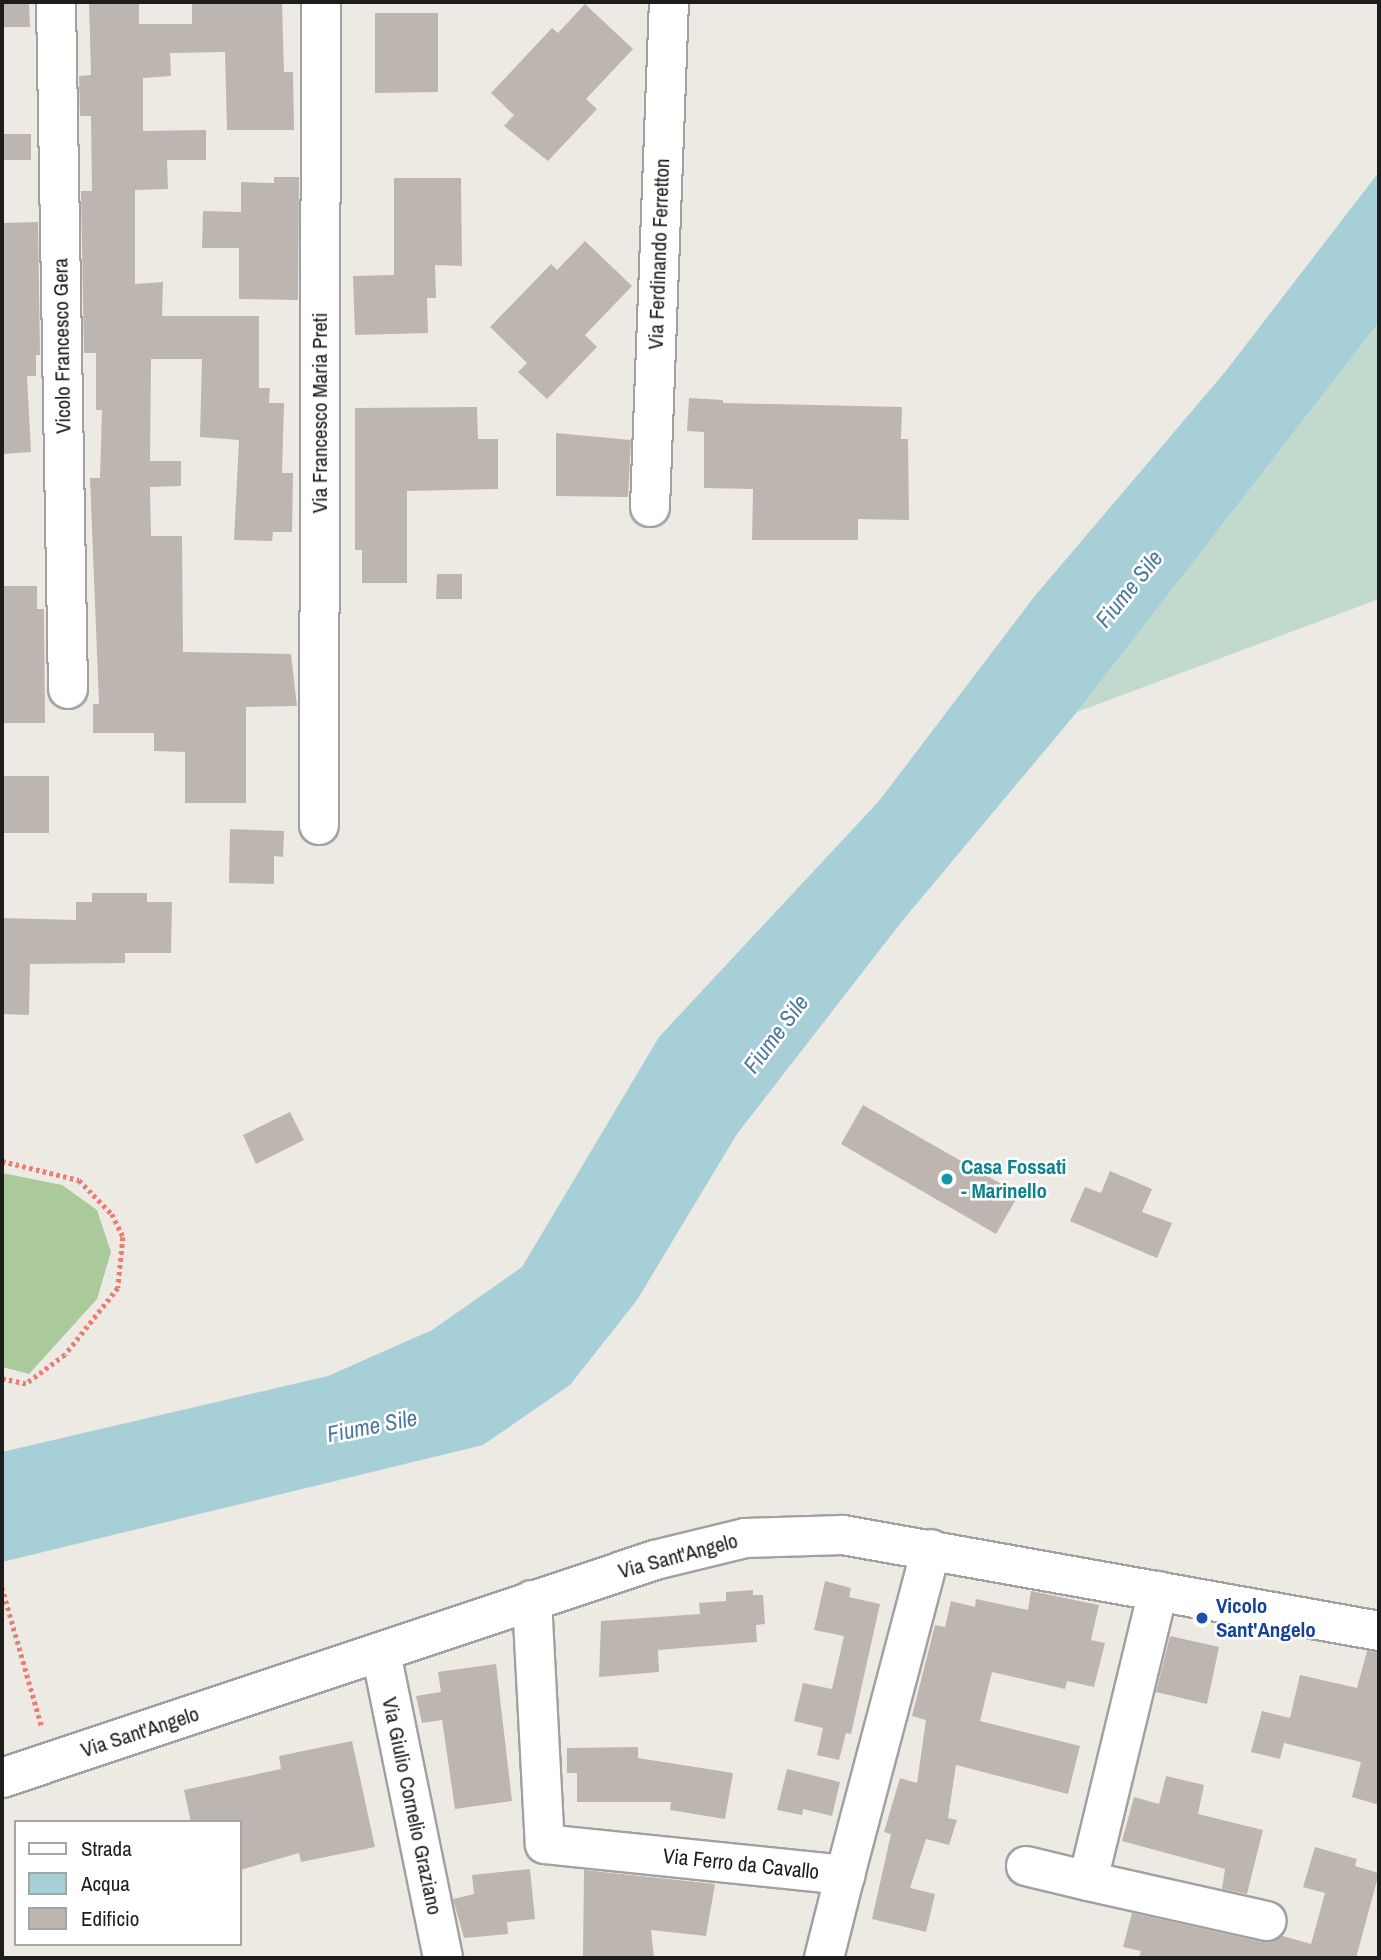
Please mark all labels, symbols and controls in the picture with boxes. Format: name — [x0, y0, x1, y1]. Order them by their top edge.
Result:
street label: Via Ferdinando Ferretton — [643, 158, 675, 350]
street label: Vicolo Francesco Gera — [48, 258, 76, 434]
street label: Via Francesco Maria Preti — [307, 313, 333, 513]
water label: Fiume Sile — [1090, 545, 1168, 633]
water label: Fiume Sile — [738, 989, 814, 1079]
place label: Casa Fossati - Marinello — [961, 1154, 1066, 1204]
marker: Casa Fossati - Marinello — [939, 1171, 955, 1187]
water label: Fiume Sile — [325, 1404, 419, 1448]
street label: Via Sant'Angelo — [615, 1528, 741, 1584]
place label: Vicolo Sant'Angelo — [1216, 1593, 1316, 1643]
marker: Vicolo Sant'Angelo — [1194, 1610, 1210, 1626]
street label: Via Giulio Cornelio Graziano — [377, 1695, 447, 1917]
street label: Via Sant'Angelo — [78, 1701, 202, 1763]
legend — [14, 1820, 242, 1946]
text: Strada — [81, 1834, 132, 1863]
street label: Via Ferro da Cavallo — [662, 1843, 820, 1885]
text: Acqua — [81, 1869, 130, 1898]
text: Edificio — [81, 1904, 139, 1933]

